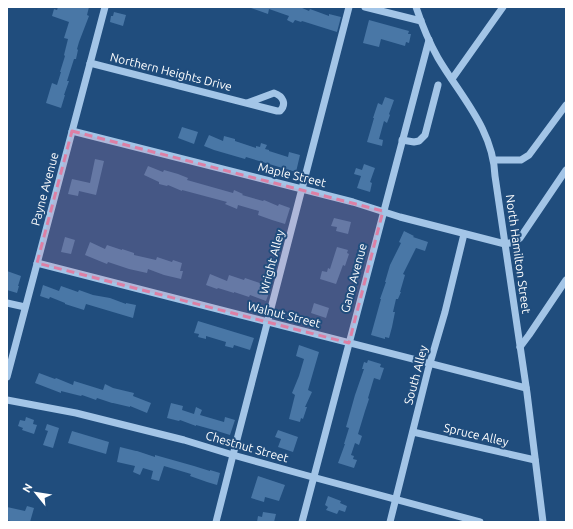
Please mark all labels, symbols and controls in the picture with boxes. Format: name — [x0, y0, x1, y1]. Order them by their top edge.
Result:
street label: Northern Heights Drive — [109, 50, 233, 93]
street label: Payne Avenue — [28, 151, 61, 227]
street label: Maple Street — [257, 160, 328, 189]
street label: North Hamilton Street — [504, 194, 533, 315]
street label: Wright Alley — [257, 228, 286, 295]
street label: Gano Avenue — [338, 242, 369, 314]
street label: Walnut Street — [246, 299, 322, 330]
street label: South Alley — [401, 344, 430, 406]
street label: Spruce Alley — [442, 421, 510, 448]
street label: Chestnut Street — [204, 428, 290, 465]
north arrow — [16, 473, 56, 513]
text: N — [20, 481, 35, 495]

